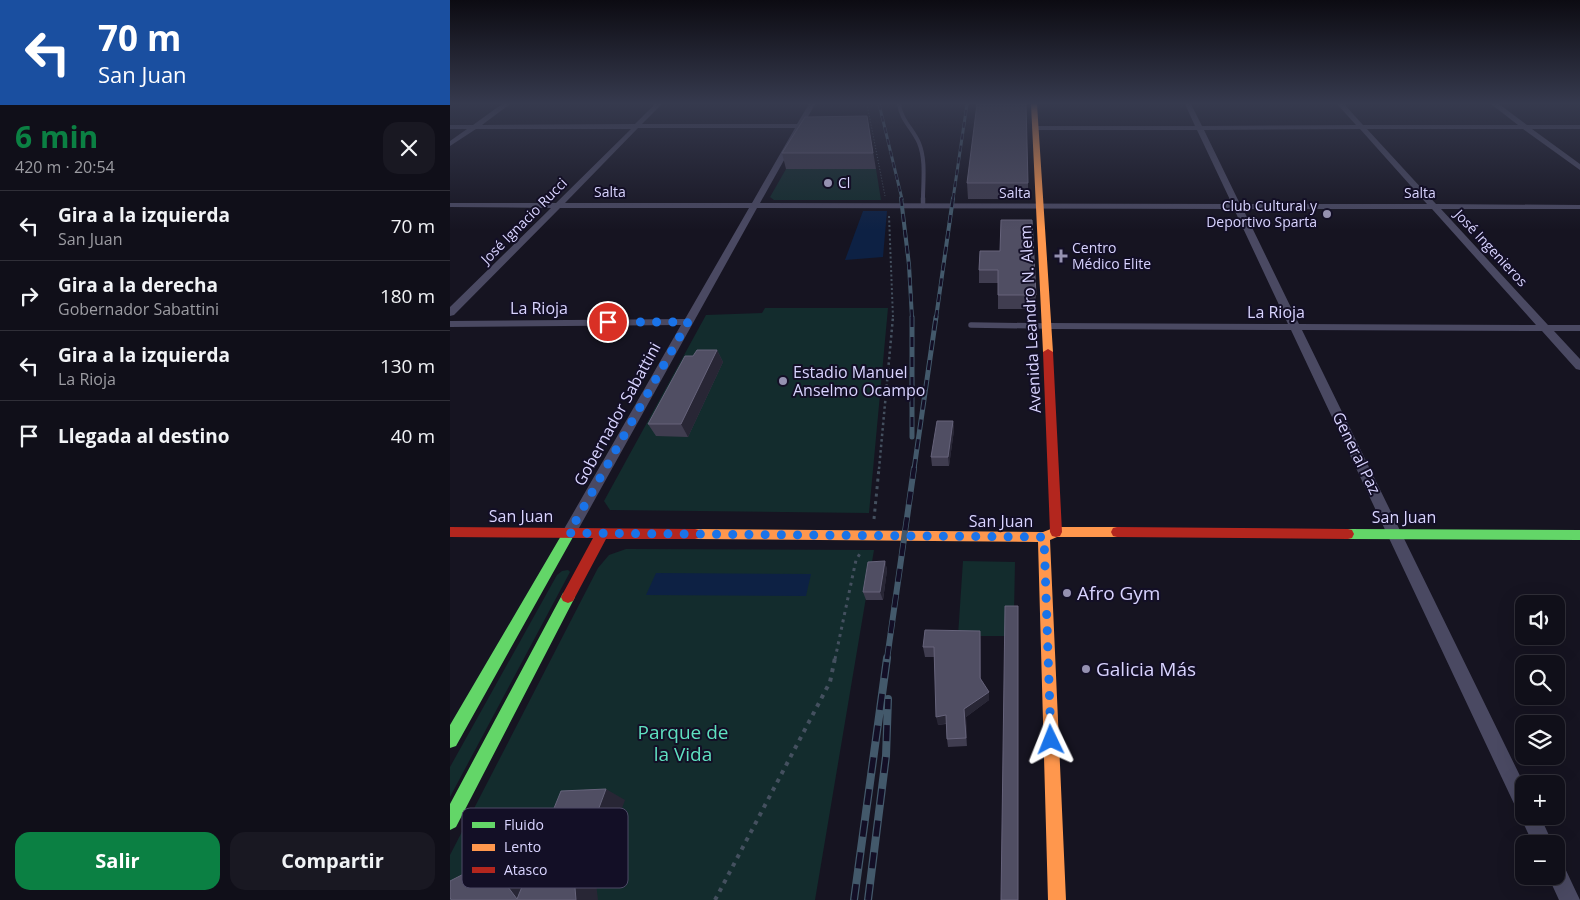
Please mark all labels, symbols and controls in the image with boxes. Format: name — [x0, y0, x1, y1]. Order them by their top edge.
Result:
text: 70 m — [98, 14, 181, 61]
icon: left — [15, 20, 80, 85]
text: San Juan — [98, 59, 187, 89]
text: 6 min — [15, 116, 98, 157]
button: close — [383, 122, 435, 174]
text: 420 m · 20:54 — [15, 156, 115, 178]
street label: José Ignacio Rucci — [475, 173, 571, 269]
place label: Cl — [838, 173, 850, 192]
marker: Cl — [822, 177, 834, 189]
street label: Salta — [594, 182, 626, 201]
street label: Salta — [999, 183, 1031, 202]
street label: Salta — [1404, 183, 1436, 202]
place label: Club Cultural y Deportivo Sparta — [1206, 196, 1318, 231]
text: Gira a la izquierda — [58, 202, 230, 228]
street label: José Ingenieros — [1449, 203, 1532, 291]
marker: Club Cultural y Deportivo Sparta — [1321, 208, 1333, 220]
icon: left — [15, 212, 43, 240]
text: 70 m — [391, 213, 435, 239]
street label: Avenida Leandro N. Alem — [1014, 224, 1046, 414]
text: San Juan — [58, 228, 122, 250]
place label: Centro Médico Elite — [1072, 238, 1151, 273]
marker: Centro Médico Elite — [1054, 249, 1068, 263]
text: Gira a la derecha — [58, 272, 218, 298]
icon: right — [15, 282, 43, 310]
text: 180 m — [380, 283, 435, 309]
street label: La Rioja — [510, 297, 568, 319]
text: Gobernador Sabattini — [58, 298, 219, 320]
pin — [587, 301, 629, 343]
street label: La Rioja — [1247, 301, 1305, 323]
icon: arrive — [594, 308, 622, 336]
street label: Gobernador Sabattini — [568, 338, 666, 490]
text: Gira a la izquierda — [58, 342, 230, 368]
icon: left — [15, 352, 43, 380]
text: 130 m — [380, 353, 435, 379]
place label: Estadio Manuel Anselmo Ocampo — [793, 361, 925, 401]
text: La Rioja — [58, 368, 116, 390]
marker: Estadio Manuel Anselmo Ocampo — [777, 375, 789, 387]
street label: General Paz — [1328, 408, 1386, 498]
icon: arrive — [15, 422, 43, 450]
text: Llegada al destino — [58, 423, 230, 449]
text: 40 m — [391, 423, 435, 449]
street label: San Juan — [489, 505, 553, 527]
street label: San Juan — [1372, 506, 1436, 528]
street label: San Juan — [969, 510, 1033, 532]
place label: Afro Gym — [1077, 580, 1160, 606]
marker: Afro Gym — [1061, 587, 1073, 599]
map controls — [1515, 595, 1565, 885]
button: sound — [1515, 595, 1565, 645]
button: search — [1515, 655, 1565, 705]
place label: Galicia Más — [1096, 656, 1196, 682]
marker: Galicia Más — [1080, 663, 1092, 675]
position arrow — [1024, 713, 1076, 765]
button: layers — [1515, 715, 1565, 765]
park label: Parque de la Vida — [638, 719, 728, 767]
button: + — [1515, 775, 1565, 825]
legend — [462, 808, 628, 888]
text: Fluido — [504, 815, 544, 834]
button: Salir — [15, 832, 220, 890]
button: Compartir — [230, 832, 435, 890]
button: − — [1515, 835, 1565, 885]
text: Lento — [504, 837, 541, 856]
text: Atasco — [504, 860, 547, 879]

